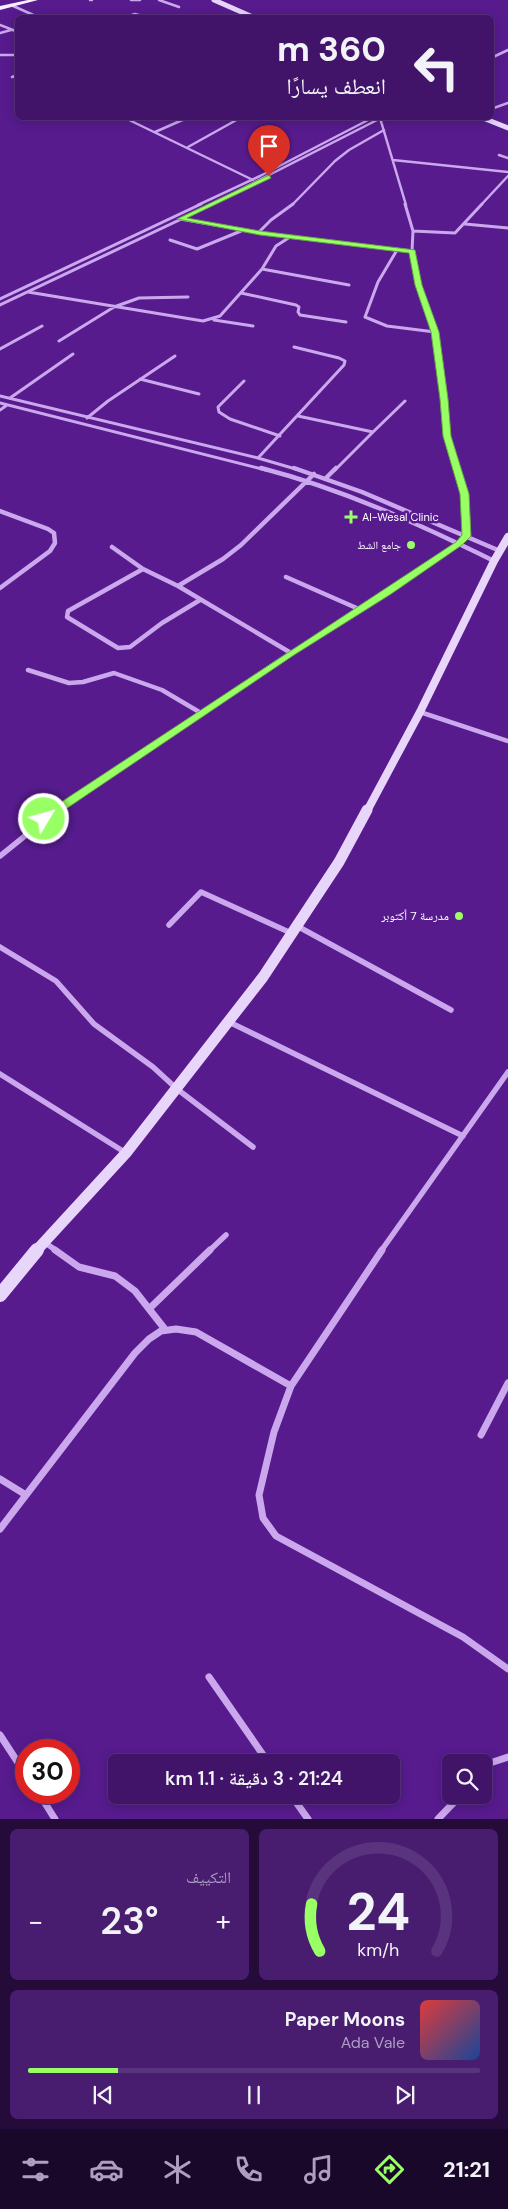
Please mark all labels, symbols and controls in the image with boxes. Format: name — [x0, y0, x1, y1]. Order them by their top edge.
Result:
text: 360 m — [277, 26, 386, 72]
icon: left — [404, 35, 469, 100]
text: انعطف يسارًا — [287, 72, 386, 101]
pin — [248, 125, 290, 176]
icon: arrive — [255, 132, 283, 160]
marker: Al-Wesal Clinic — [344, 510, 358, 524]
place label: Al-Wesal Clinic — [362, 510, 439, 524]
place label: جامع الشط — [357, 538, 401, 552]
marker: جامع الشط — [405, 539, 417, 551]
position arrow — [17, 792, 69, 844]
place label: مدرسة 7 أكتوبر — [380, 908, 449, 924]
marker: مدرسة 7 أكتوبر — [453, 910, 465, 922]
speed limit sign: 30 — [15, 1739, 80, 1804]
map controls — [442, 1754, 492, 1804]
button: search — [442, 1754, 492, 1804]
text: 21:24 · 3 دقيقة · 1.1 km — [165, 1766, 343, 1791]
text: التكييف — [186, 1867, 231, 1888]
text: 24 — [347, 1878, 410, 1946]
text: 23° — [100, 1896, 159, 1946]
text: − — [28, 1903, 43, 1940]
text: + — [216, 1903, 231, 1940]
text: km/h — [357, 1938, 400, 1962]
text: Paper Moons — [285, 2007, 405, 2032]
text: Ada Vale — [341, 2032, 405, 2053]
icon: previous — [89, 2081, 117, 2109]
icon: pause — [240, 2081, 268, 2109]
icon: next — [391, 2081, 419, 2109]
icon: filters — [18, 2152, 53, 2187]
icon: car — [89, 2152, 124, 2187]
icon: climate — [160, 2152, 195, 2187]
icon: phone — [231, 2152, 266, 2187]
icon: music — [301, 2152, 336, 2187]
icon: directions — [372, 2152, 407, 2187]
text: 21:21 — [443, 2155, 490, 2184]

